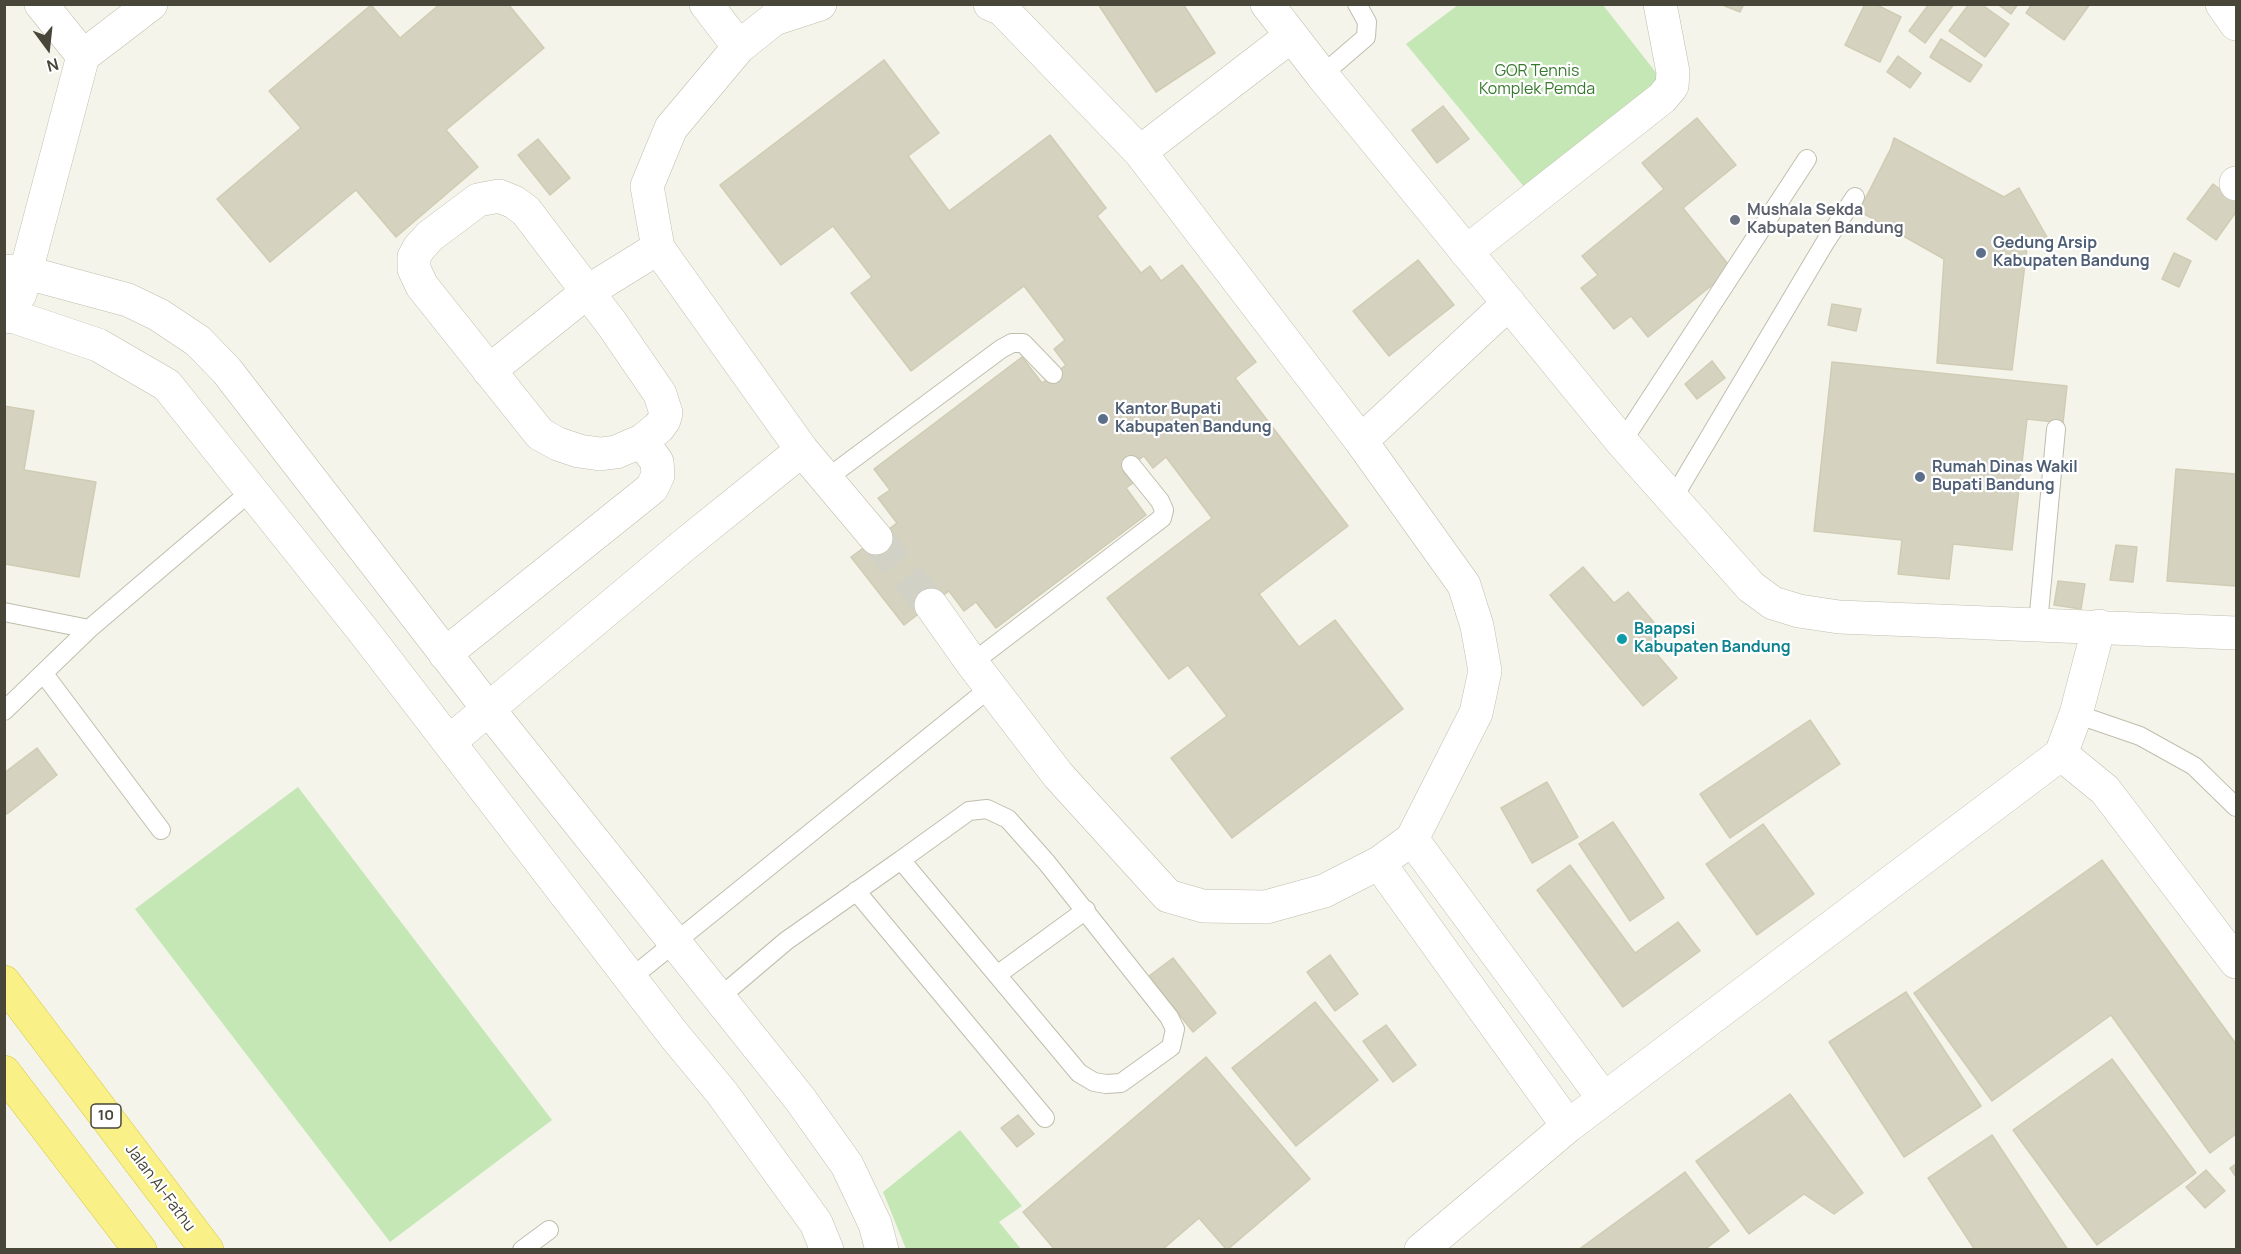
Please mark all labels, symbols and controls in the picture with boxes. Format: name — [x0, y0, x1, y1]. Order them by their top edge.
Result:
north arrow — [18, 18, 78, 78]
text: N — [44, 53, 61, 78]
park label: GOR Tennis Komplek Pemda — [1479, 62, 1595, 100]
place label: Mushala Sekda Kabupaten Bandung — [1747, 201, 1904, 239]
marker: Mushala Sekda Kabupaten Bandung — [1728, 213, 1742, 227]
place label: Gedung Arsip Kabupaten Bandung — [1993, 234, 2150, 272]
marker: Gedung Arsip Kabupaten Bandung — [1974, 246, 1988, 260]
place label: Kantor Bupati Kabupaten Bandung — [1115, 400, 1272, 438]
marker: Kantor Bupati Kabupaten Bandung — [1096, 412, 1110, 426]
place label: Rumah Dinas Wakil Bupati Bandung — [1932, 458, 2078, 496]
marker: Rumah Dinas Wakil Bupati Bandung — [1913, 470, 1927, 484]
place label: Bapapsi Kabupaten Bandung — [1634, 620, 1791, 658]
marker: Bapapsi Kabupaten Bandung — [1615, 632, 1629, 646]
road number: 10 — [91, 1104, 121, 1128]
street label: Jalan Al-Fathu — [121, 1141, 199, 1235]

